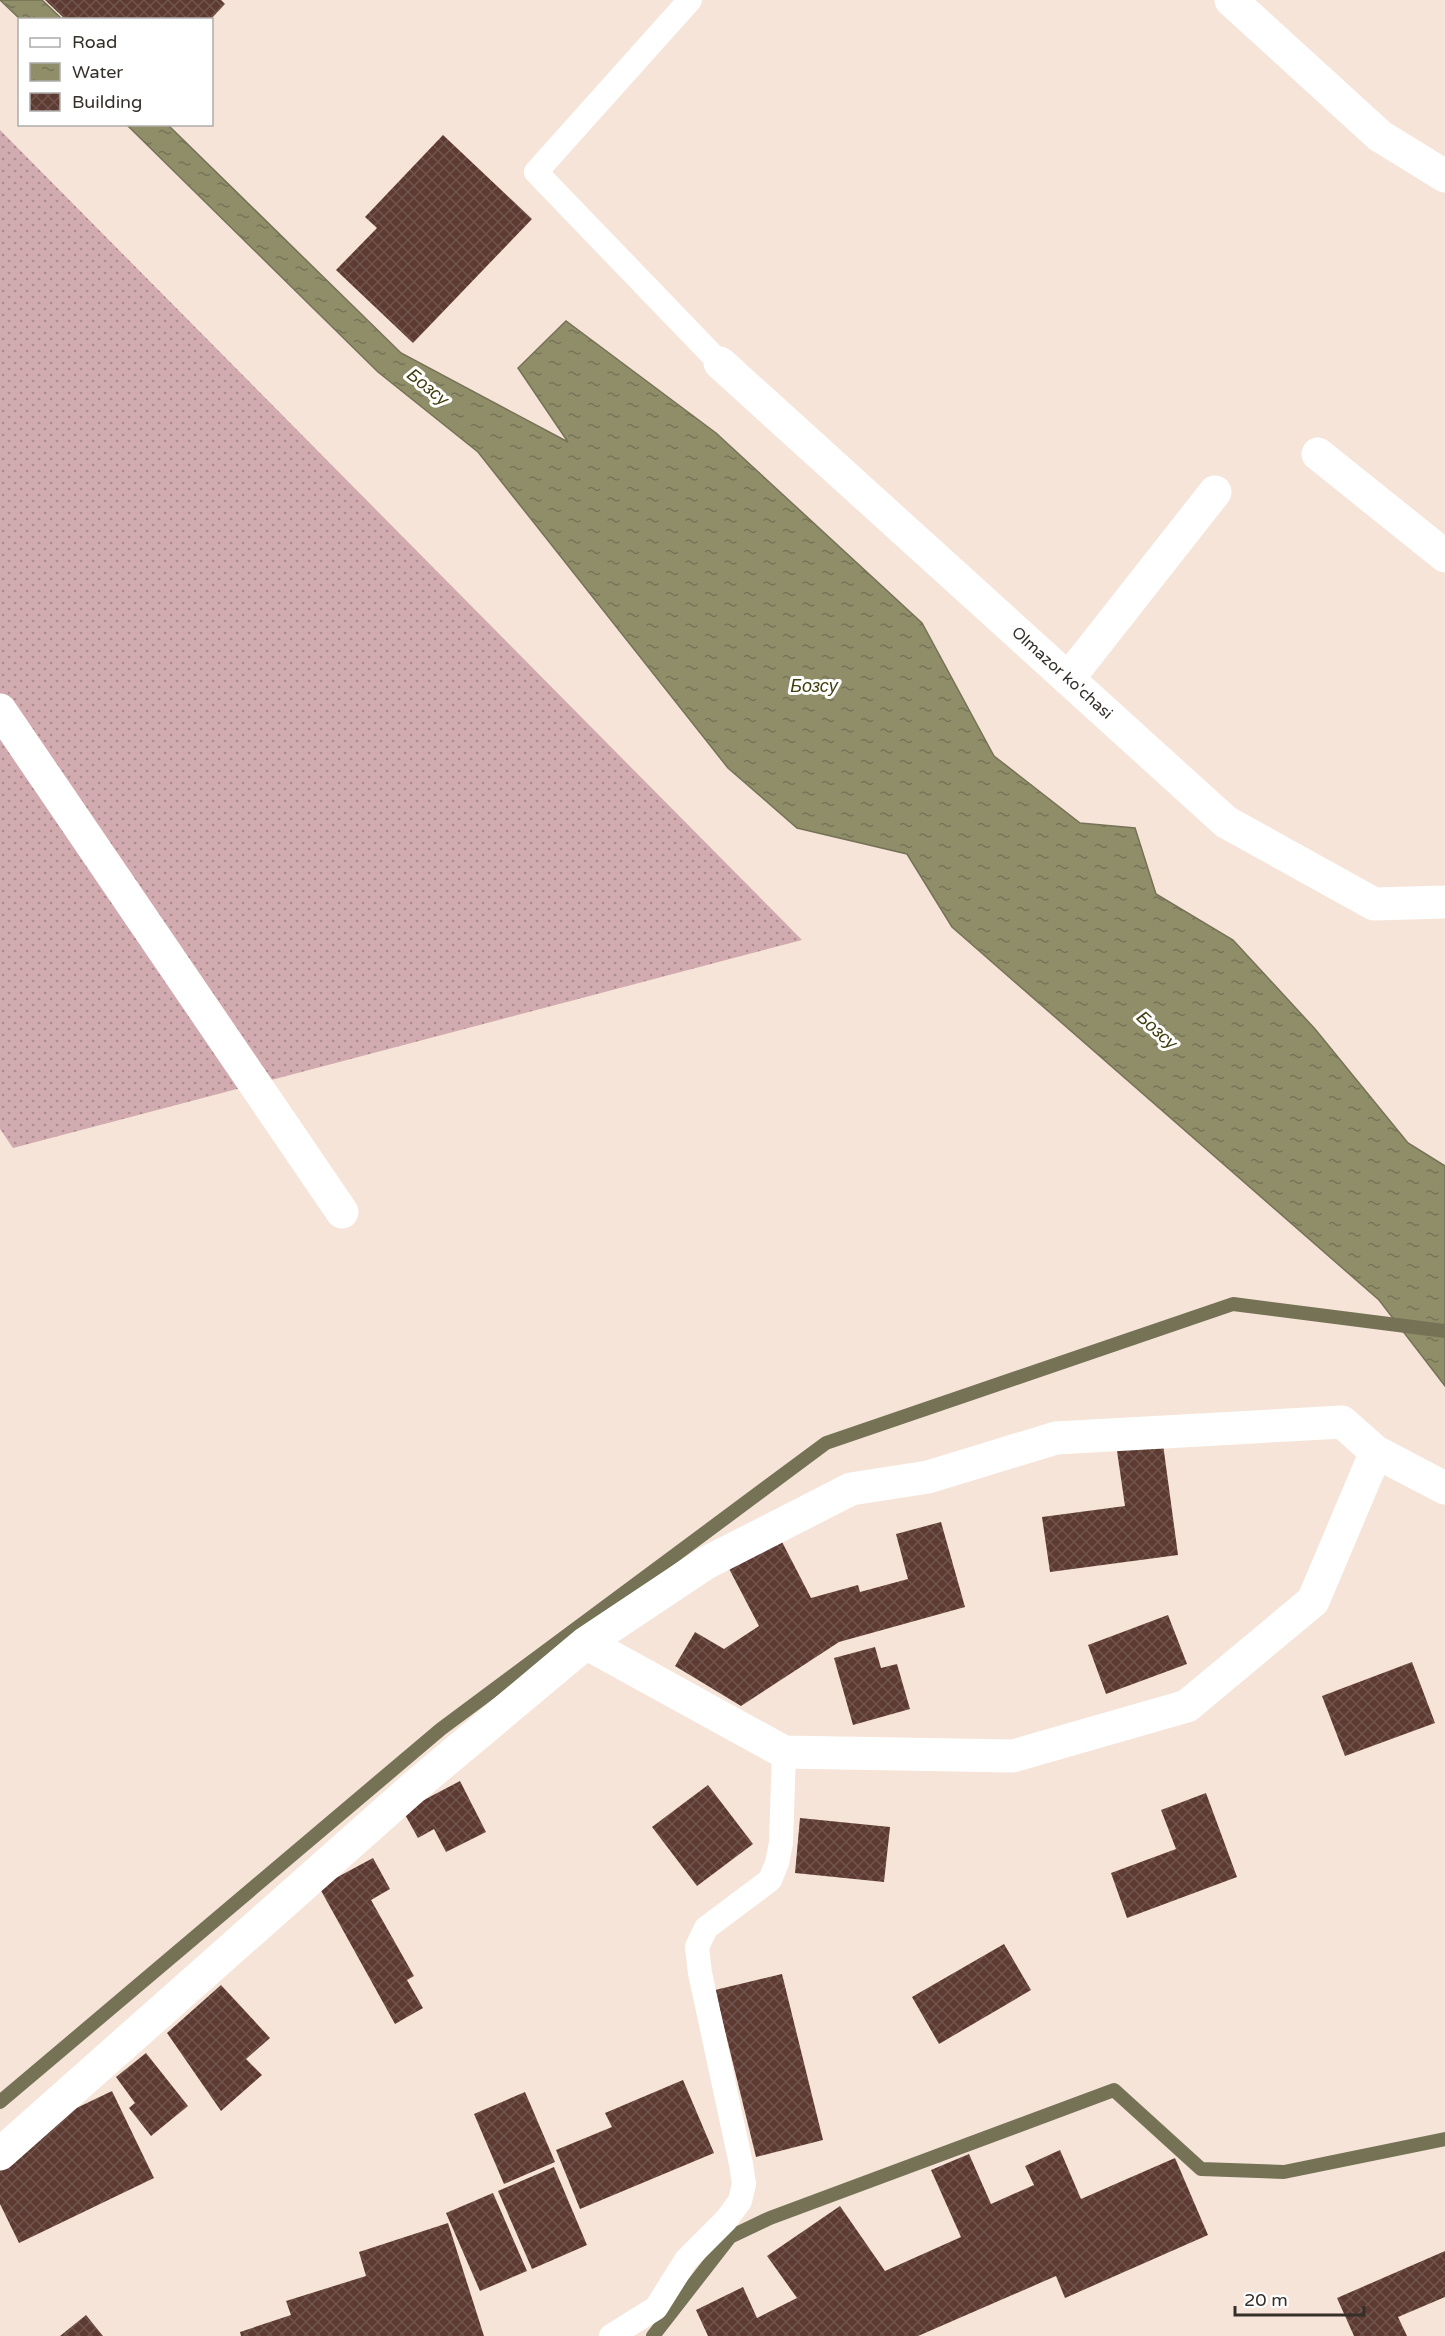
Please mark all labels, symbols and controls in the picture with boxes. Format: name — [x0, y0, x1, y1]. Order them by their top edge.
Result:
legend — [18, 18, 213, 126]
text: Road — [72, 31, 117, 53]
text: Water — [72, 61, 123, 83]
text: Building — [72, 91, 142, 113]
water label: Бозсу — [403, 364, 454, 411]
street label: Olmazor ko'chasi — [1007, 622, 1117, 724]
water label: Бозсу — [790, 675, 839, 697]
water label: Бозсу — [1132, 1006, 1183, 1055]
scale bar — [1235, 2279, 1364, 2317]
text: 20 m — [1244, 2289, 1288, 2311]

